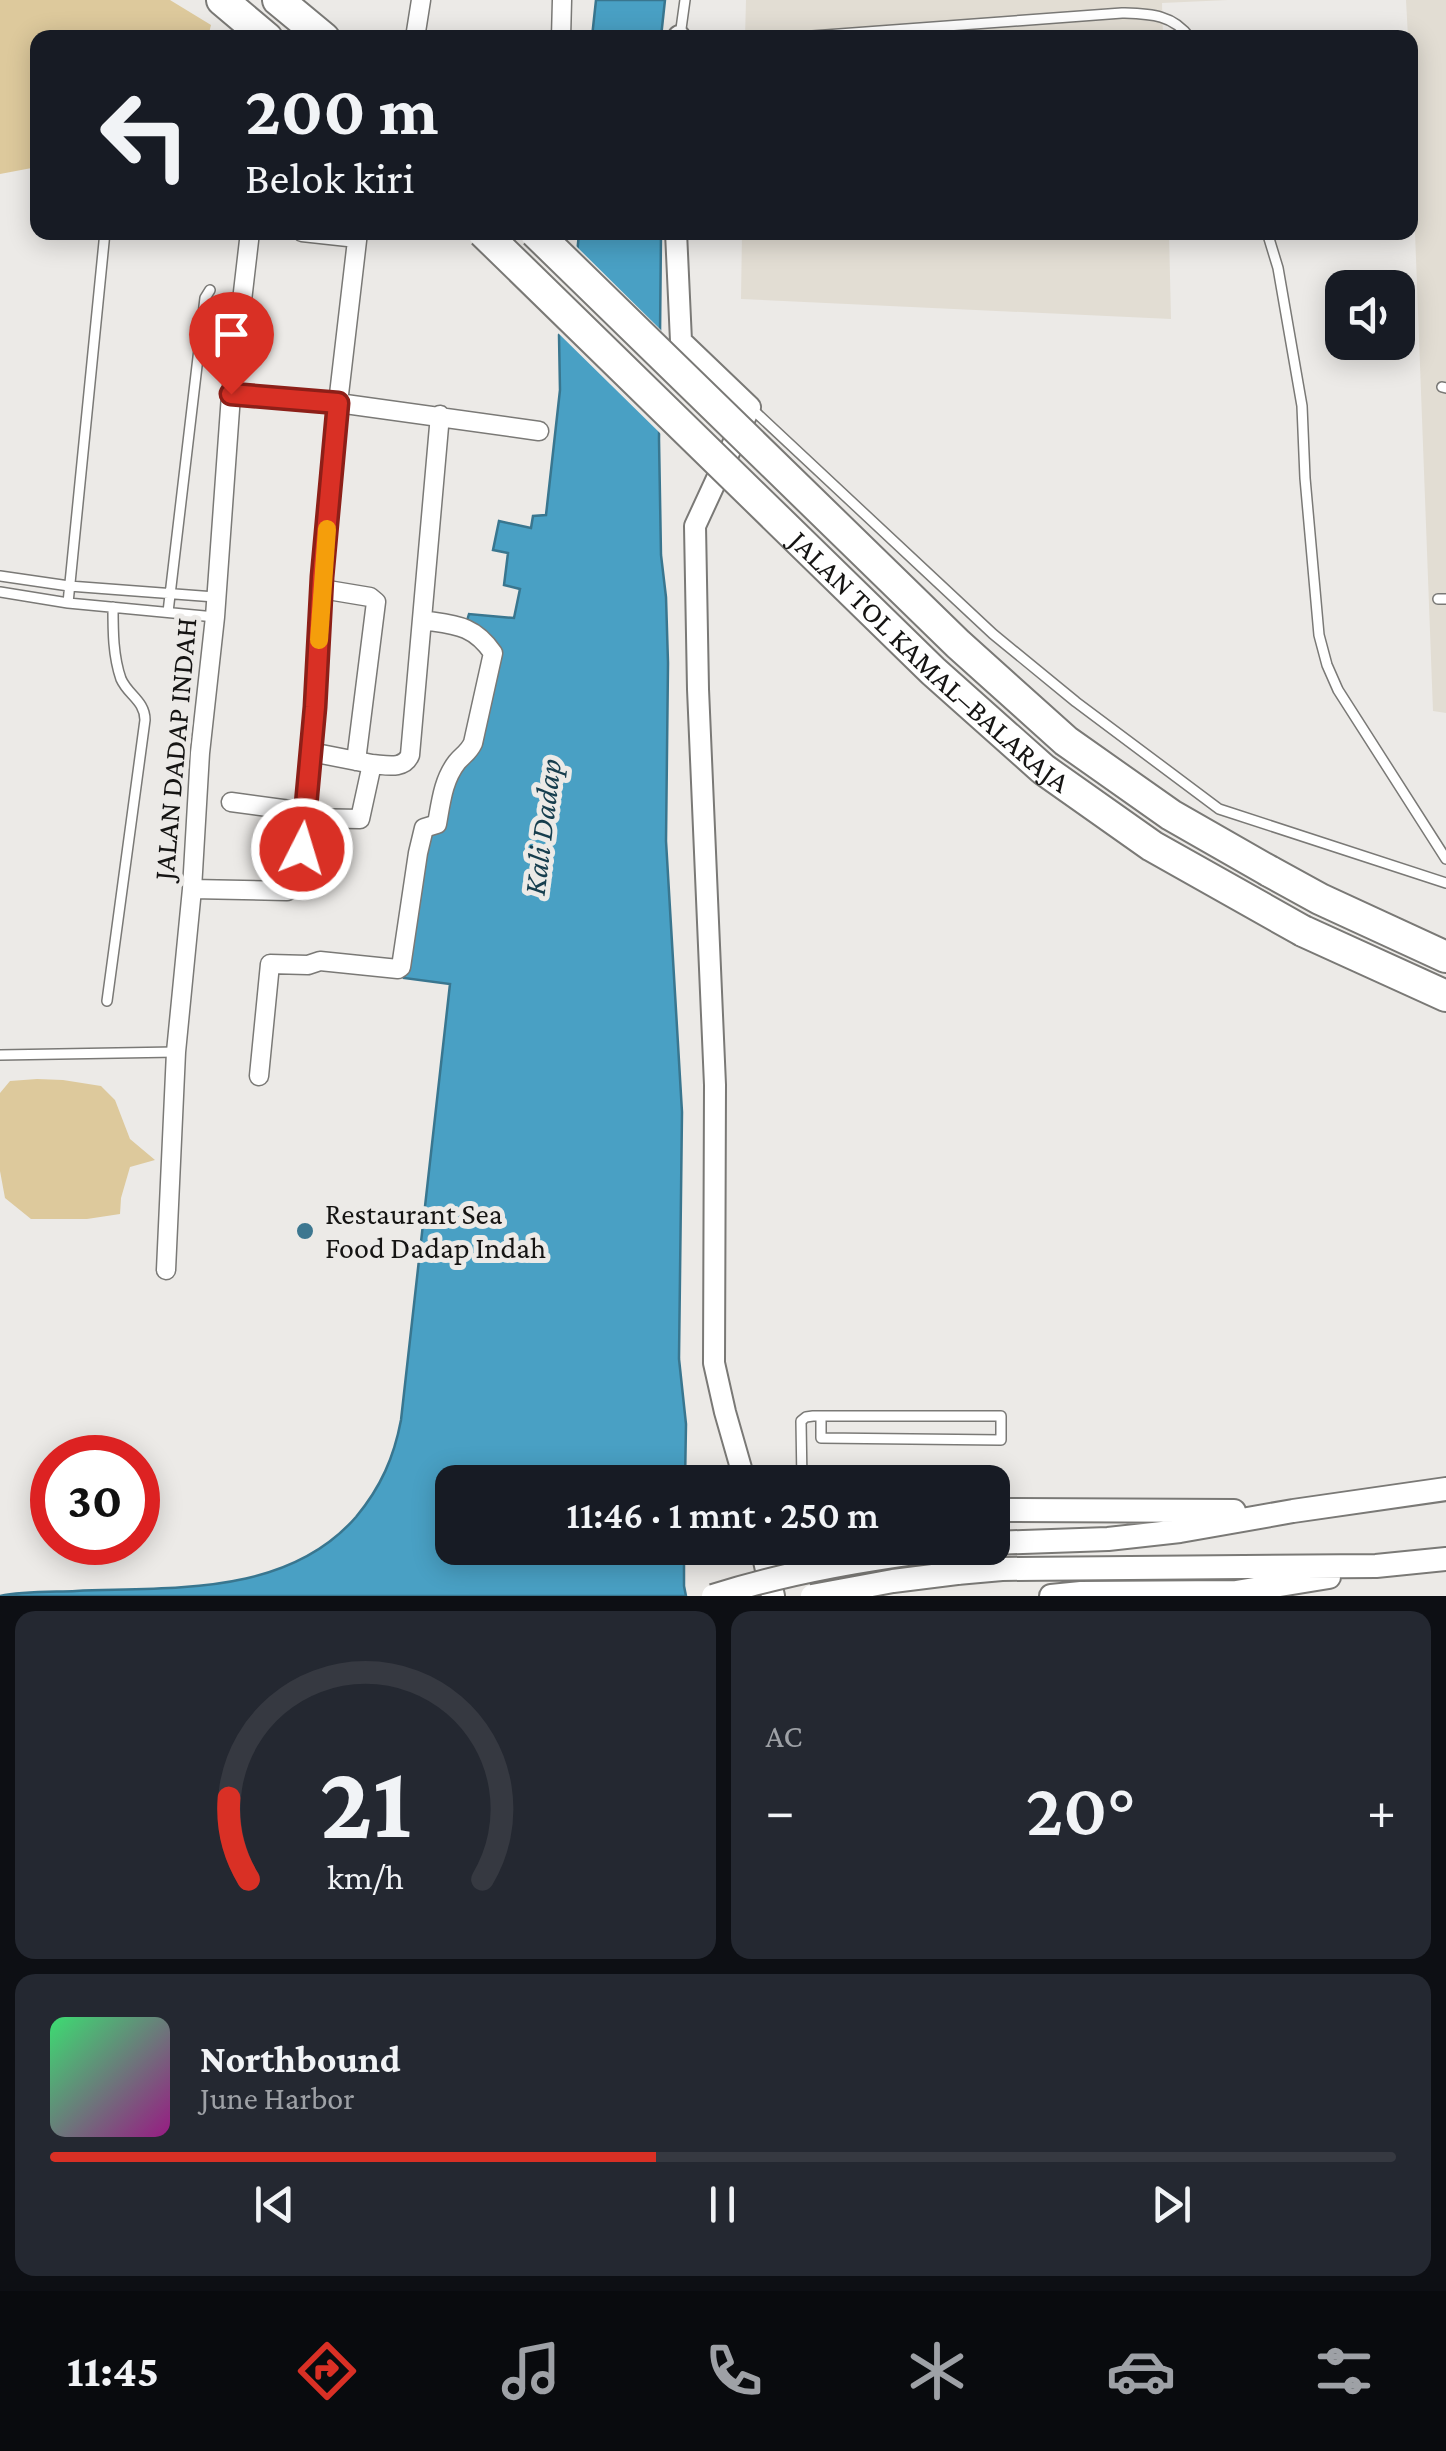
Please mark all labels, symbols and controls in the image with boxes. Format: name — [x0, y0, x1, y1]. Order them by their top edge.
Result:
icon: left — [80, 70, 210, 200]
text: 200 m — [245, 71, 438, 149]
text: Belok kiri — [245, 153, 415, 203]
map controls — [1325, 270, 1415, 360]
button: sound — [1325, 270, 1415, 360]
pin — [189, 292, 274, 395]
icon: arrive — [204, 307, 259, 362]
street label: JALAN TOL KAMAL–BALARAJA — [781, 522, 1077, 799]
street label: JALAN DADAP INDAH — [146, 616, 202, 884]
water label: Kali Dadap — [516, 757, 568, 897]
position arrow — [250, 797, 354, 901]
place label: Restaurant Sea Food Dadap Indah — [325, 1197, 546, 1265]
marker: Restaurant Sea Food Dadap Indah — [294, 1220, 316, 1242]
speed limit sign: 30 — [30, 1435, 160, 1565]
text: 11:46 · 1 mnt · 250 m — [566, 1494, 879, 1536]
text: AC — [766, 1718, 802, 1754]
text: 21 — [319, 1744, 411, 1859]
text: 20° — [1026, 1768, 1136, 1851]
text: − — [766, 1780, 795, 1841]
text: + — [1367, 1780, 1396, 1841]
text: km/h — [327, 1857, 404, 1897]
text: Northbound — [200, 2038, 401, 2080]
text: June Harbor — [200, 2080, 355, 2116]
icon: previous — [247, 2177, 302, 2232]
icon: pause — [695, 2177, 750, 2232]
icon: next — [1144, 2177, 1199, 2232]
icon: directions — [292, 2336, 362, 2406]
icon: music — [496, 2336, 566, 2406]
icon: phone — [699, 2336, 769, 2406]
icon: climate — [902, 2336, 972, 2406]
icon: car — [1106, 2336, 1176, 2406]
icon: filters — [1309, 2336, 1379, 2406]
text: 11:45 — [67, 2346, 159, 2396]

